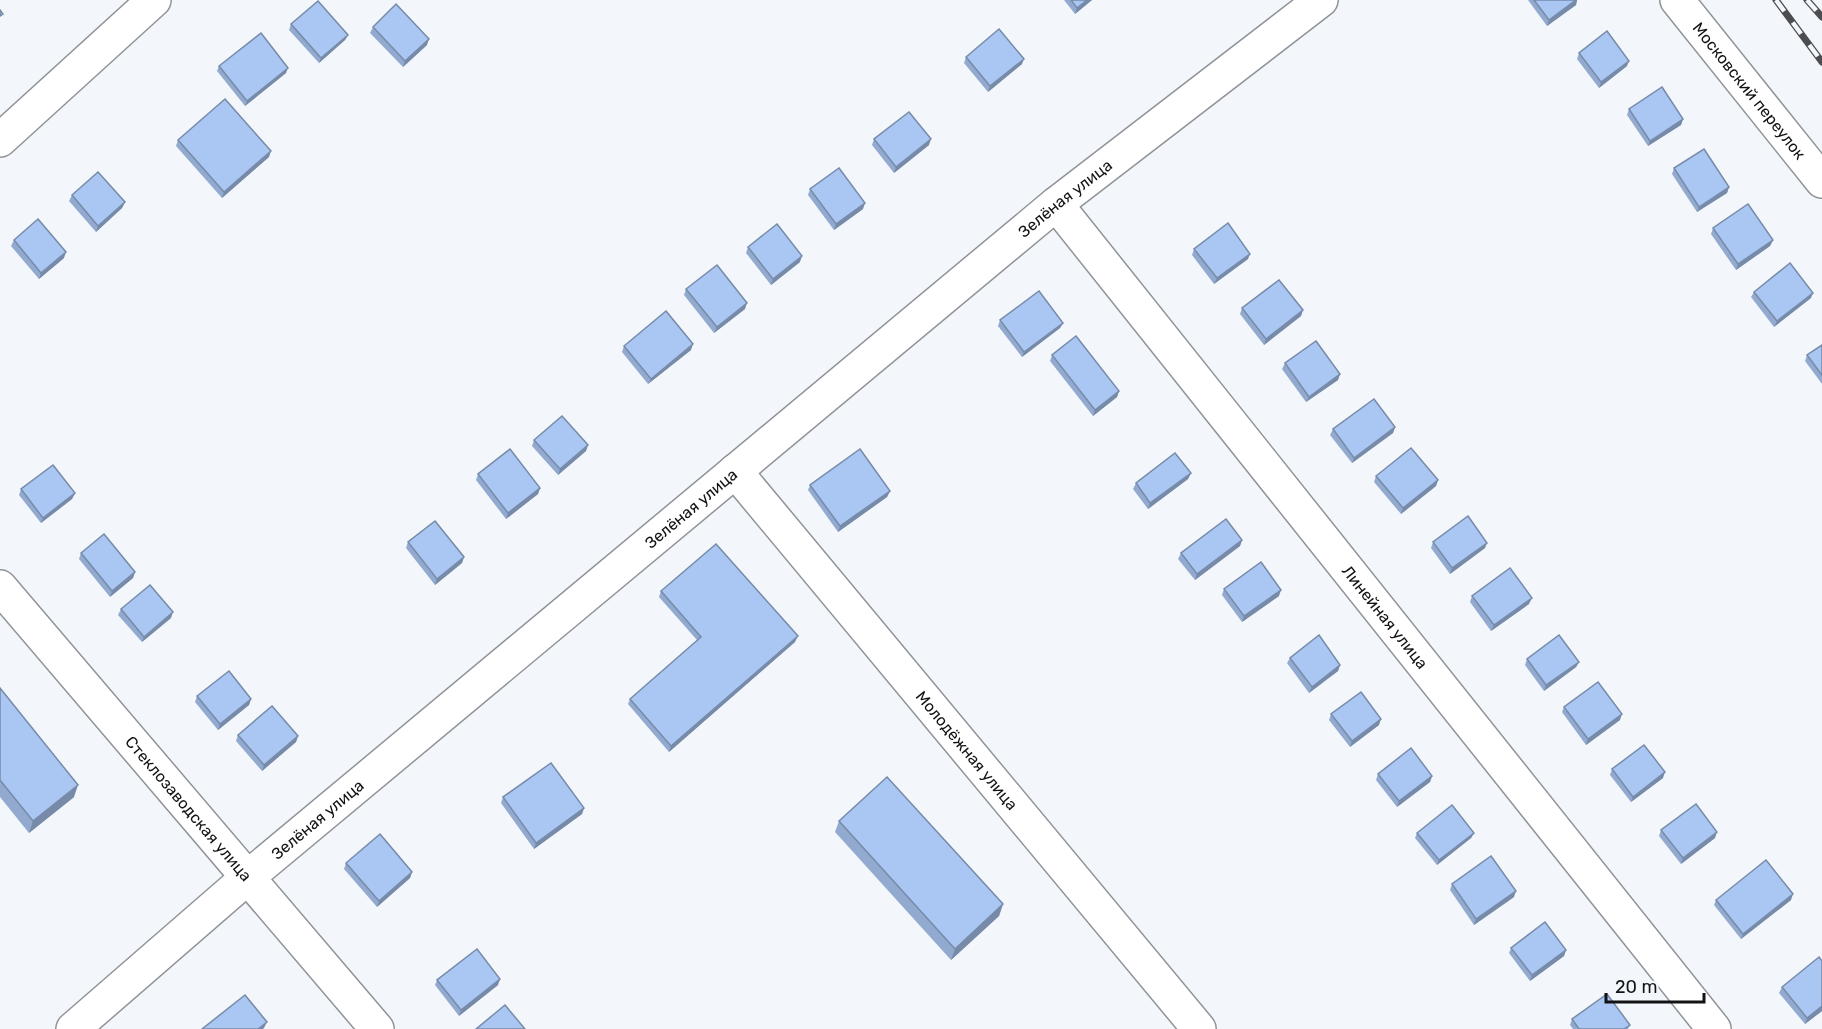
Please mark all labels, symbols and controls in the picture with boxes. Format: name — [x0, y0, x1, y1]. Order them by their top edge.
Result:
street label: Московский переулок — [1689, 19, 1810, 163]
street label: Зелёная улица — [1014, 155, 1116, 241]
street label: Зелёная улица — [641, 465, 741, 553]
street label: Линейная улица — [1338, 562, 1432, 673]
street label: Молодёжная улица — [912, 687, 1022, 814]
street label: Стеклозаводская улица — [121, 732, 256, 885]
street label: Зелёная улица — [268, 776, 368, 864]
scale bar — [1606, 966, 1704, 1004]
text: 20 m — [1615, 976, 1657, 998]

